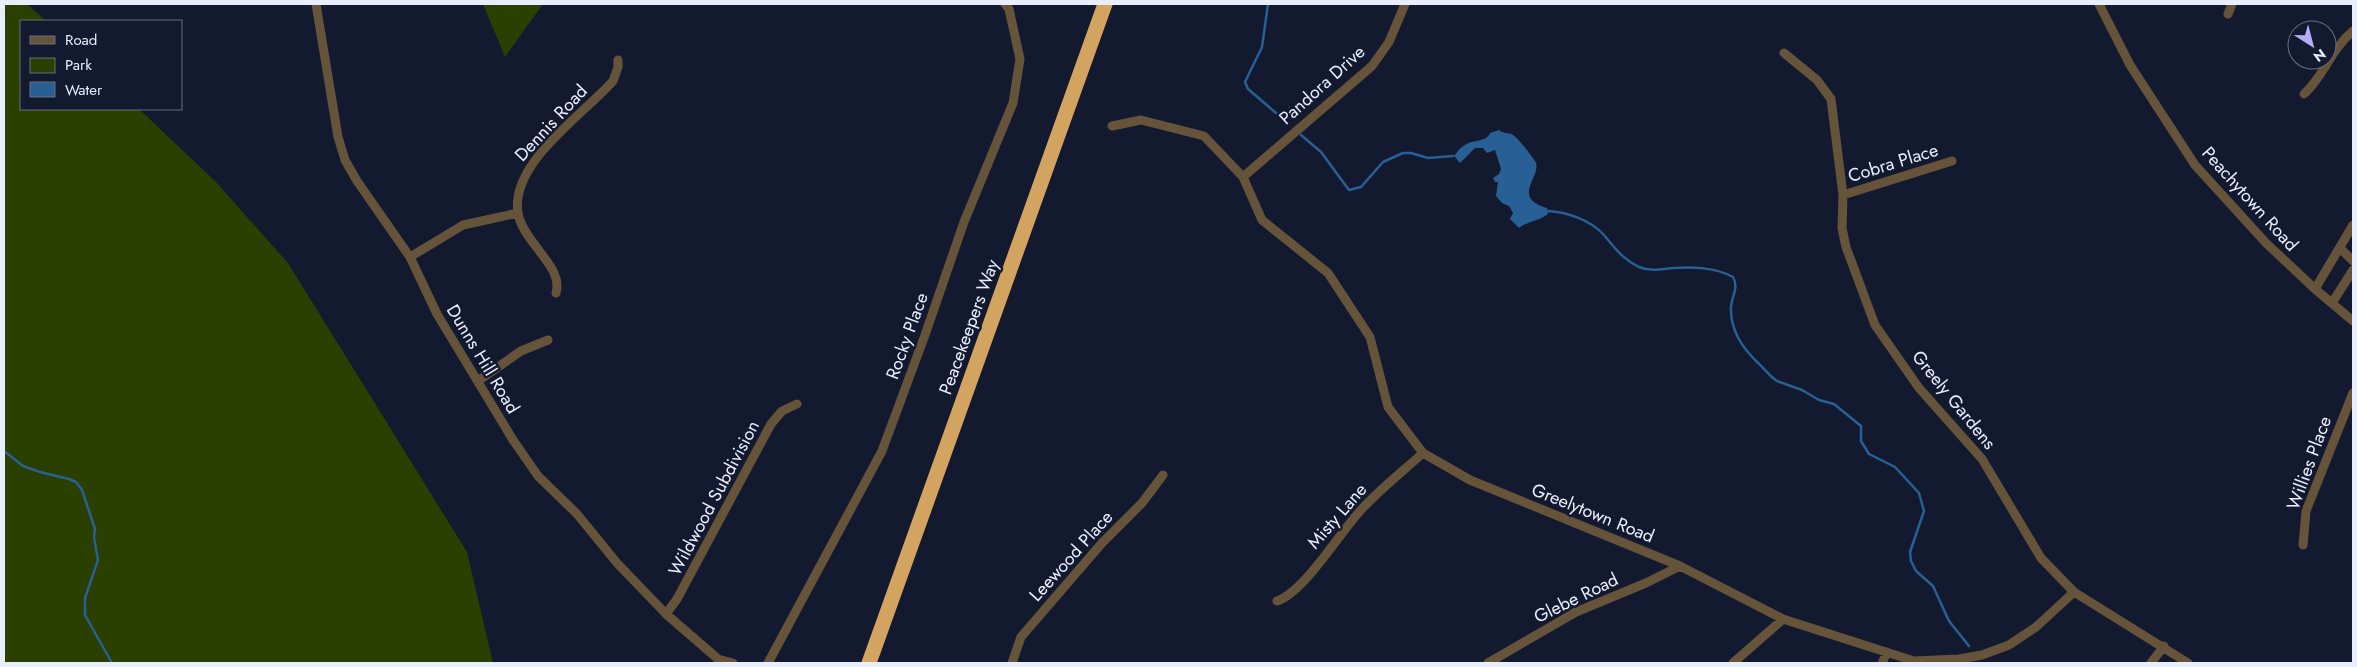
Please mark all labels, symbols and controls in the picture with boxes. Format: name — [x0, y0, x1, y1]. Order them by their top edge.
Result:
legend — [20, 20, 182, 110]
north arrow — [2287, 20, 2337, 70]
text: Road — [65, 29, 97, 51]
street label: Pandora Drive — [1273, 39, 1371, 131]
text: N — [2309, 44, 2330, 67]
text: Park — [65, 54, 92, 76]
text: Water — [65, 79, 103, 101]
street label: Dennis Road — [509, 79, 593, 167]
street label: Cobra Place — [1845, 137, 1941, 189]
street label: Peachytown Road — [2196, 141, 2304, 257]
street label: Peacekeepers Way — [932, 256, 1006, 398]
street label: Rocky Place — [879, 289, 935, 383]
street label: Dunns Hill Road — [440, 299, 526, 419]
street label: Greely Gardens — [1906, 345, 2002, 455]
street label: Willies Place — [2280, 413, 2338, 513]
street label: Wildwood Subdivision — [662, 416, 766, 580]
street label: Misty Lane — [1301, 477, 1373, 555]
street label: Greelytown Road — [1528, 477, 1658, 549]
street label: Leewood Place — [1023, 505, 1119, 607]
street label: Glebe Road — [1529, 566, 1623, 630]

